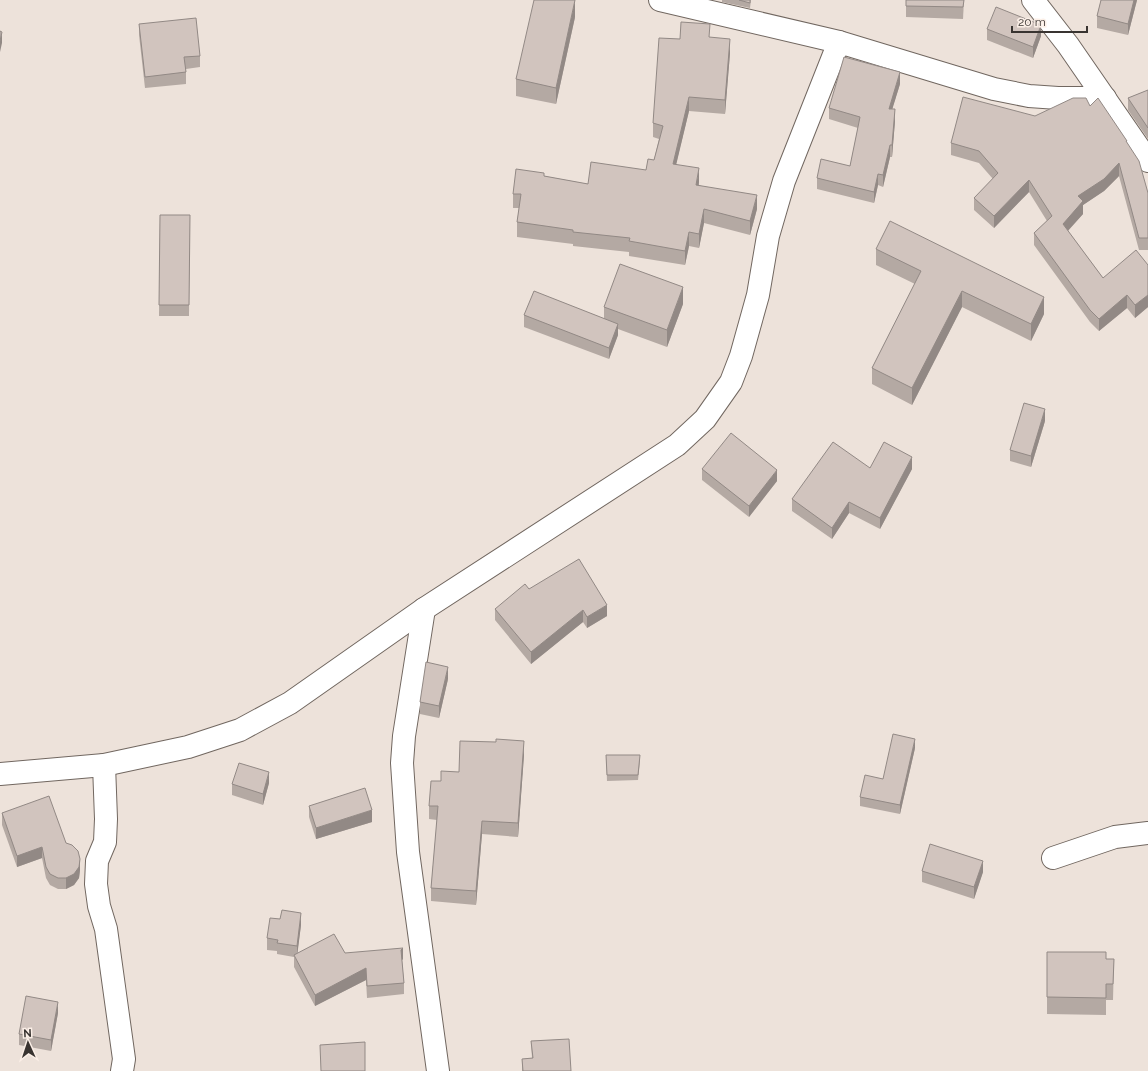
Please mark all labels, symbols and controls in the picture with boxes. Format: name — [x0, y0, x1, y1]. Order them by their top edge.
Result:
scale bar — [1012, 8, 1087, 34]
text: 20 m — [1018, 15, 1046, 29]
north arrow — [8, 1023, 48, 1063]
text: N — [23, 1027, 32, 1040]

